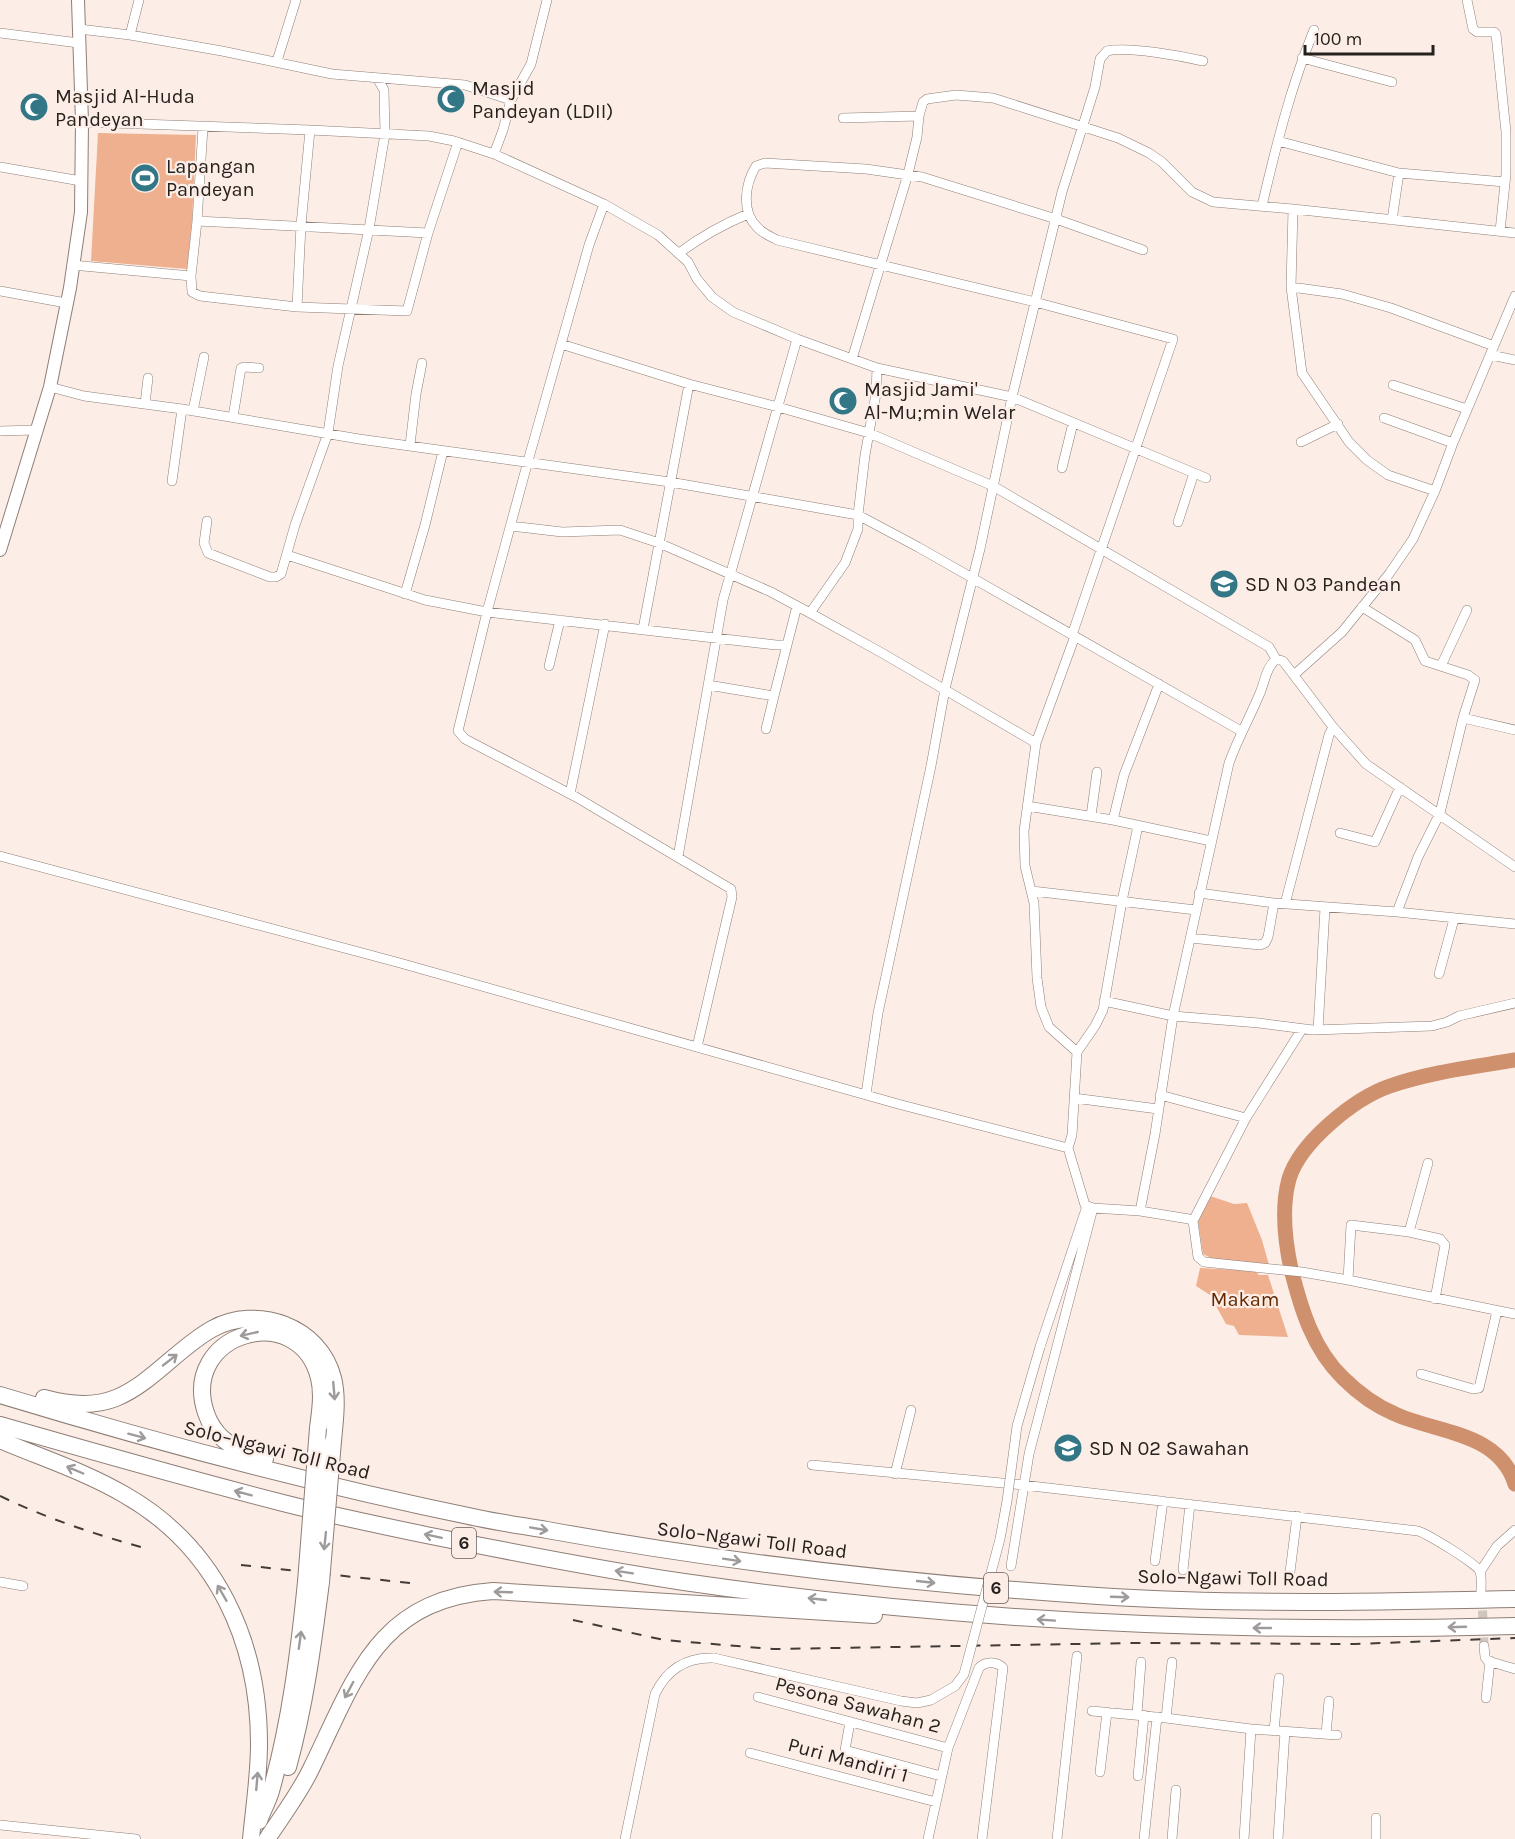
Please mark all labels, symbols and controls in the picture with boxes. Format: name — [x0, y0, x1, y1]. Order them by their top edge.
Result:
scale bar — [1305, 18, 1432, 56]
text: 100 m — [1314, 28, 1362, 50]
place label: Masjid Pandeyan (LDII) — [472, 77, 613, 123]
mosque icon: Masjid Pandeyan (LDII) — [435, 83, 467, 115]
place label: Masjid Al-Huda Pandeyan — [55, 85, 195, 131]
mosque icon: Masjid Al-Huda Pandeyan — [18, 91, 50, 123]
place label: Lapangan Pandeyan — [166, 155, 256, 201]
sports icon: Lapangan Pandeyan — [129, 162, 161, 194]
place label: Masjid Jami' Al-Mu;min Welar — [864, 378, 1016, 424]
mosque icon: Masjid Jami' Al-Mu;min Welar — [827, 385, 859, 417]
school or university icon: SD N 03 Pandean — [1208, 568, 1240, 600]
place label: SD N 03 Pandean — [1245, 573, 1401, 596]
park label: Makam — [1211, 1288, 1279, 1311]
one-way arrow — [239, 1329, 258, 1341]
one-way arrow — [161, 1354, 177, 1367]
one-way arrow — [329, 1380, 340, 1400]
street label: Solo–Ngawi Toll Road — [181, 1416, 373, 1484]
one-way arrow — [127, 1430, 146, 1442]
school or university icon: SD N 02 Sawahan — [1052, 1432, 1084, 1464]
place label: SD N 02 Sawahan — [1089, 1437, 1249, 1460]
one-way arrow — [66, 1464, 85, 1475]
one-way arrow — [233, 1486, 252, 1498]
street label: Solo–Ngawi Toll Road — [656, 1517, 848, 1563]
one-way arrow — [529, 1523, 549, 1534]
road number: 6 — [452, 1528, 476, 1558]
one-way arrow — [423, 1530, 443, 1541]
one-way arrow — [319, 1531, 330, 1551]
one-way arrow — [721, 1555, 741, 1566]
street label: Solo–Ngawi Toll Road — [1137, 1565, 1329, 1591]
one-way arrow — [615, 1567, 635, 1578]
road number: 6 — [984, 1573, 1008, 1603]
one-way arrow — [915, 1577, 935, 1588]
one-way arrow — [216, 1584, 227, 1602]
one-way arrow — [493, 1586, 513, 1597]
one-way arrow — [1109, 1591, 1129, 1602]
one-way arrow — [808, 1593, 828, 1604]
one-way arrow — [1036, 1614, 1056, 1625]
one-way arrow — [1252, 1622, 1272, 1634]
one-way arrow — [1447, 1622, 1467, 1633]
one-way arrow — [294, 1631, 305, 1650]
street label: Pesona Sawahan 2 — [773, 1672, 943, 1738]
one-way arrow — [343, 1681, 355, 1698]
street label: Puri Mandiri 1 — [785, 1733, 911, 1787]
one-way arrow — [252, 1771, 263, 1791]

